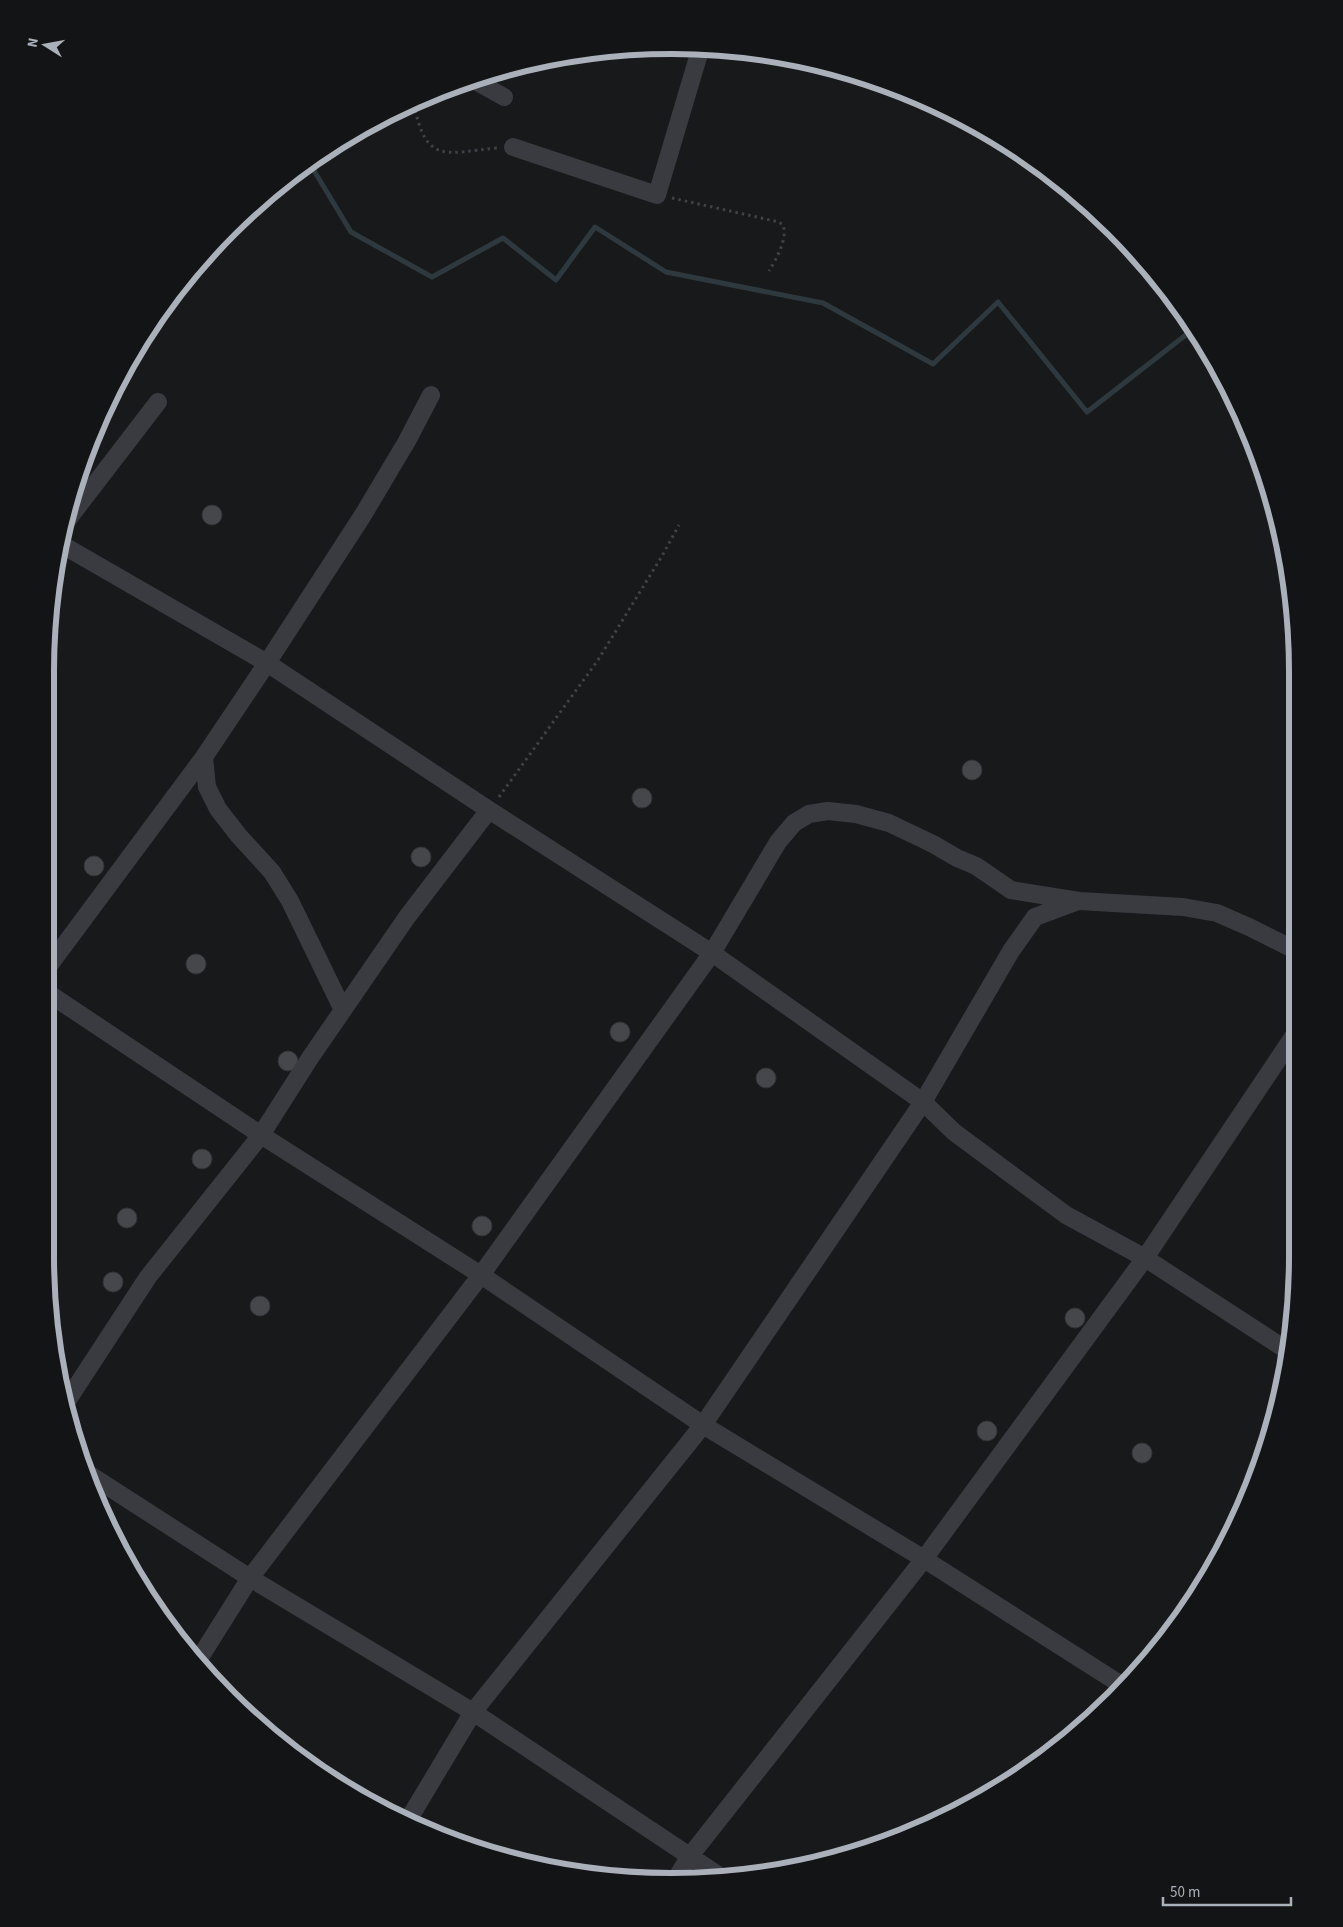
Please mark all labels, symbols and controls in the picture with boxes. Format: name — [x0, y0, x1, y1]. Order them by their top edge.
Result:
north arrow — [20, 20, 70, 70]
text: N — [23, 36, 44, 49]
scale bar — [1163, 1874, 1290, 1906]
text: 50 m — [1170, 1882, 1200, 1903]

